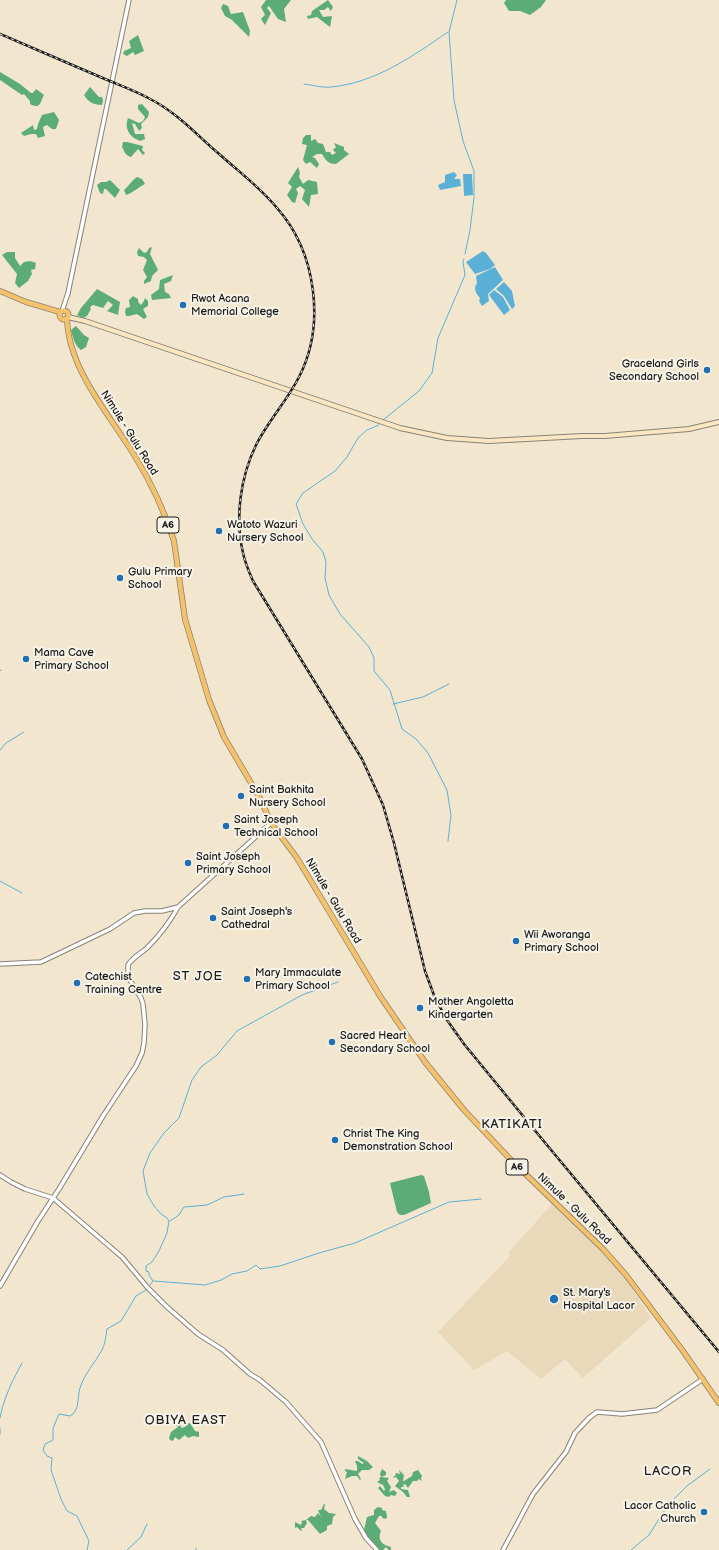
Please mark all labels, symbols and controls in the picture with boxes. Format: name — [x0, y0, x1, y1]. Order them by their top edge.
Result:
place label: Rwot Acana Memorial College — [191, 292, 279, 318]
marker: Rwot Acana Memorial College — [178, 300, 188, 310]
place label: Graceland Girls Secondary School — [609, 357, 699, 383]
marker: Graceland Girls Secondary School — [702, 365, 712, 375]
street label: Nimule - Gulu Road — [98, 388, 160, 478]
road number: A6 — [157, 517, 179, 533]
place label: Watoto Wazuri Nursery School — [227, 518, 303, 544]
marker: Watoto Wazuri Nursery School — [214, 526, 224, 536]
place label: Gulu Primary School — [128, 565, 192, 591]
marker: Gulu Primary School — [115, 573, 125, 583]
place label: Mama Cave Primary School — [34, 646, 109, 672]
marker: Mama Cave Primary School — [21, 654, 31, 664]
place label: Saint Bakhita Nursery School — [249, 783, 325, 809]
marker: Saint Bakhita Nursery School — [236, 791, 246, 801]
place label: Saint Joseph Technical School — [234, 813, 318, 839]
marker: Saint Joseph Technical School — [221, 821, 231, 831]
place label: Saint Joseph Primary School — [196, 850, 271, 876]
street label: Nimule - Gulu Road — [302, 856, 364, 946]
marker: Saint Joseph Primary School — [183, 858, 193, 868]
place label: Saint Joseph's Cathedral — [221, 905, 292, 931]
marker: Saint Joseph's Cathedral — [208, 913, 218, 923]
place label: Wii Aworanga Primary School — [524, 928, 599, 954]
marker: Wii Aworanga Primary School — [511, 936, 521, 946]
place label: Mary Immaculate Primary School — [255, 966, 341, 992]
district label: ST JOE — [173, 969, 223, 985]
place label: Catechist Training Centre — [85, 970, 162, 996]
marker: Mary Immaculate Primary School — [242, 974, 252, 984]
marker: Catechist Training Centre — [72, 978, 82, 988]
place label: Mother Angoletta Kindergarten — [428, 995, 514, 1021]
marker: Mother Angoletta Kindergarten — [415, 1003, 425, 1013]
place label: Sacred Heart Secondary School — [340, 1029, 430, 1055]
marker: Sacred Heart Secondary School — [327, 1037, 337, 1047]
district label: KATIKATI — [481, 1117, 543, 1133]
place label: Christ The King Demonstration School — [343, 1127, 453, 1153]
marker: Christ The King Demonstration School — [330, 1135, 340, 1145]
road number: A6 — [506, 1159, 528, 1175]
street label: Nimule - Gulu Road — [534, 1170, 614, 1248]
place label: St. Mary's Hospital Lacor — [563, 1286, 635, 1312]
marker: St. Mary's Hospital Lacor — [548, 1293, 560, 1305]
district label: OBIYA EAST — [145, 1413, 227, 1429]
district label: LACOR — [644, 1464, 692, 1480]
place label: Lacor Catholic Church — [624, 1499, 696, 1525]
marker: Lacor Catholic Church — [699, 1507, 709, 1517]

